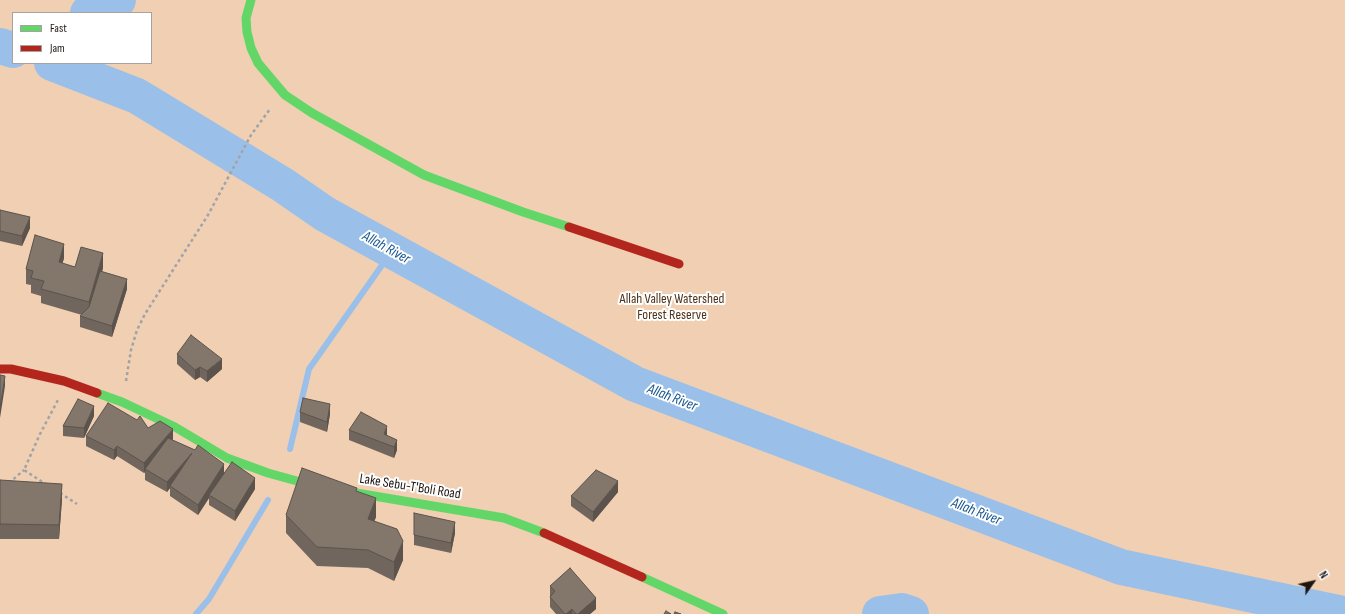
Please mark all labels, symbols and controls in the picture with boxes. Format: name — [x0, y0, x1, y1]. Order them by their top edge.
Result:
legend — [12, 12, 152, 64]
text: Fast — [50, 21, 67, 36]
text: Jam — [50, 41, 65, 56]
water label: Allah River — [359, 228, 413, 268]
park label: Allah Valley Watershed Forest Reserve — [620, 291, 724, 324]
water label: Allah River — [645, 380, 699, 416]
street label: Lake Sebu-T'Boli Road — [358, 471, 462, 503]
water label: Allah River — [949, 494, 1003, 530]
north arrow — [1293, 562, 1333, 602]
text: N — [1316, 569, 1330, 581]

